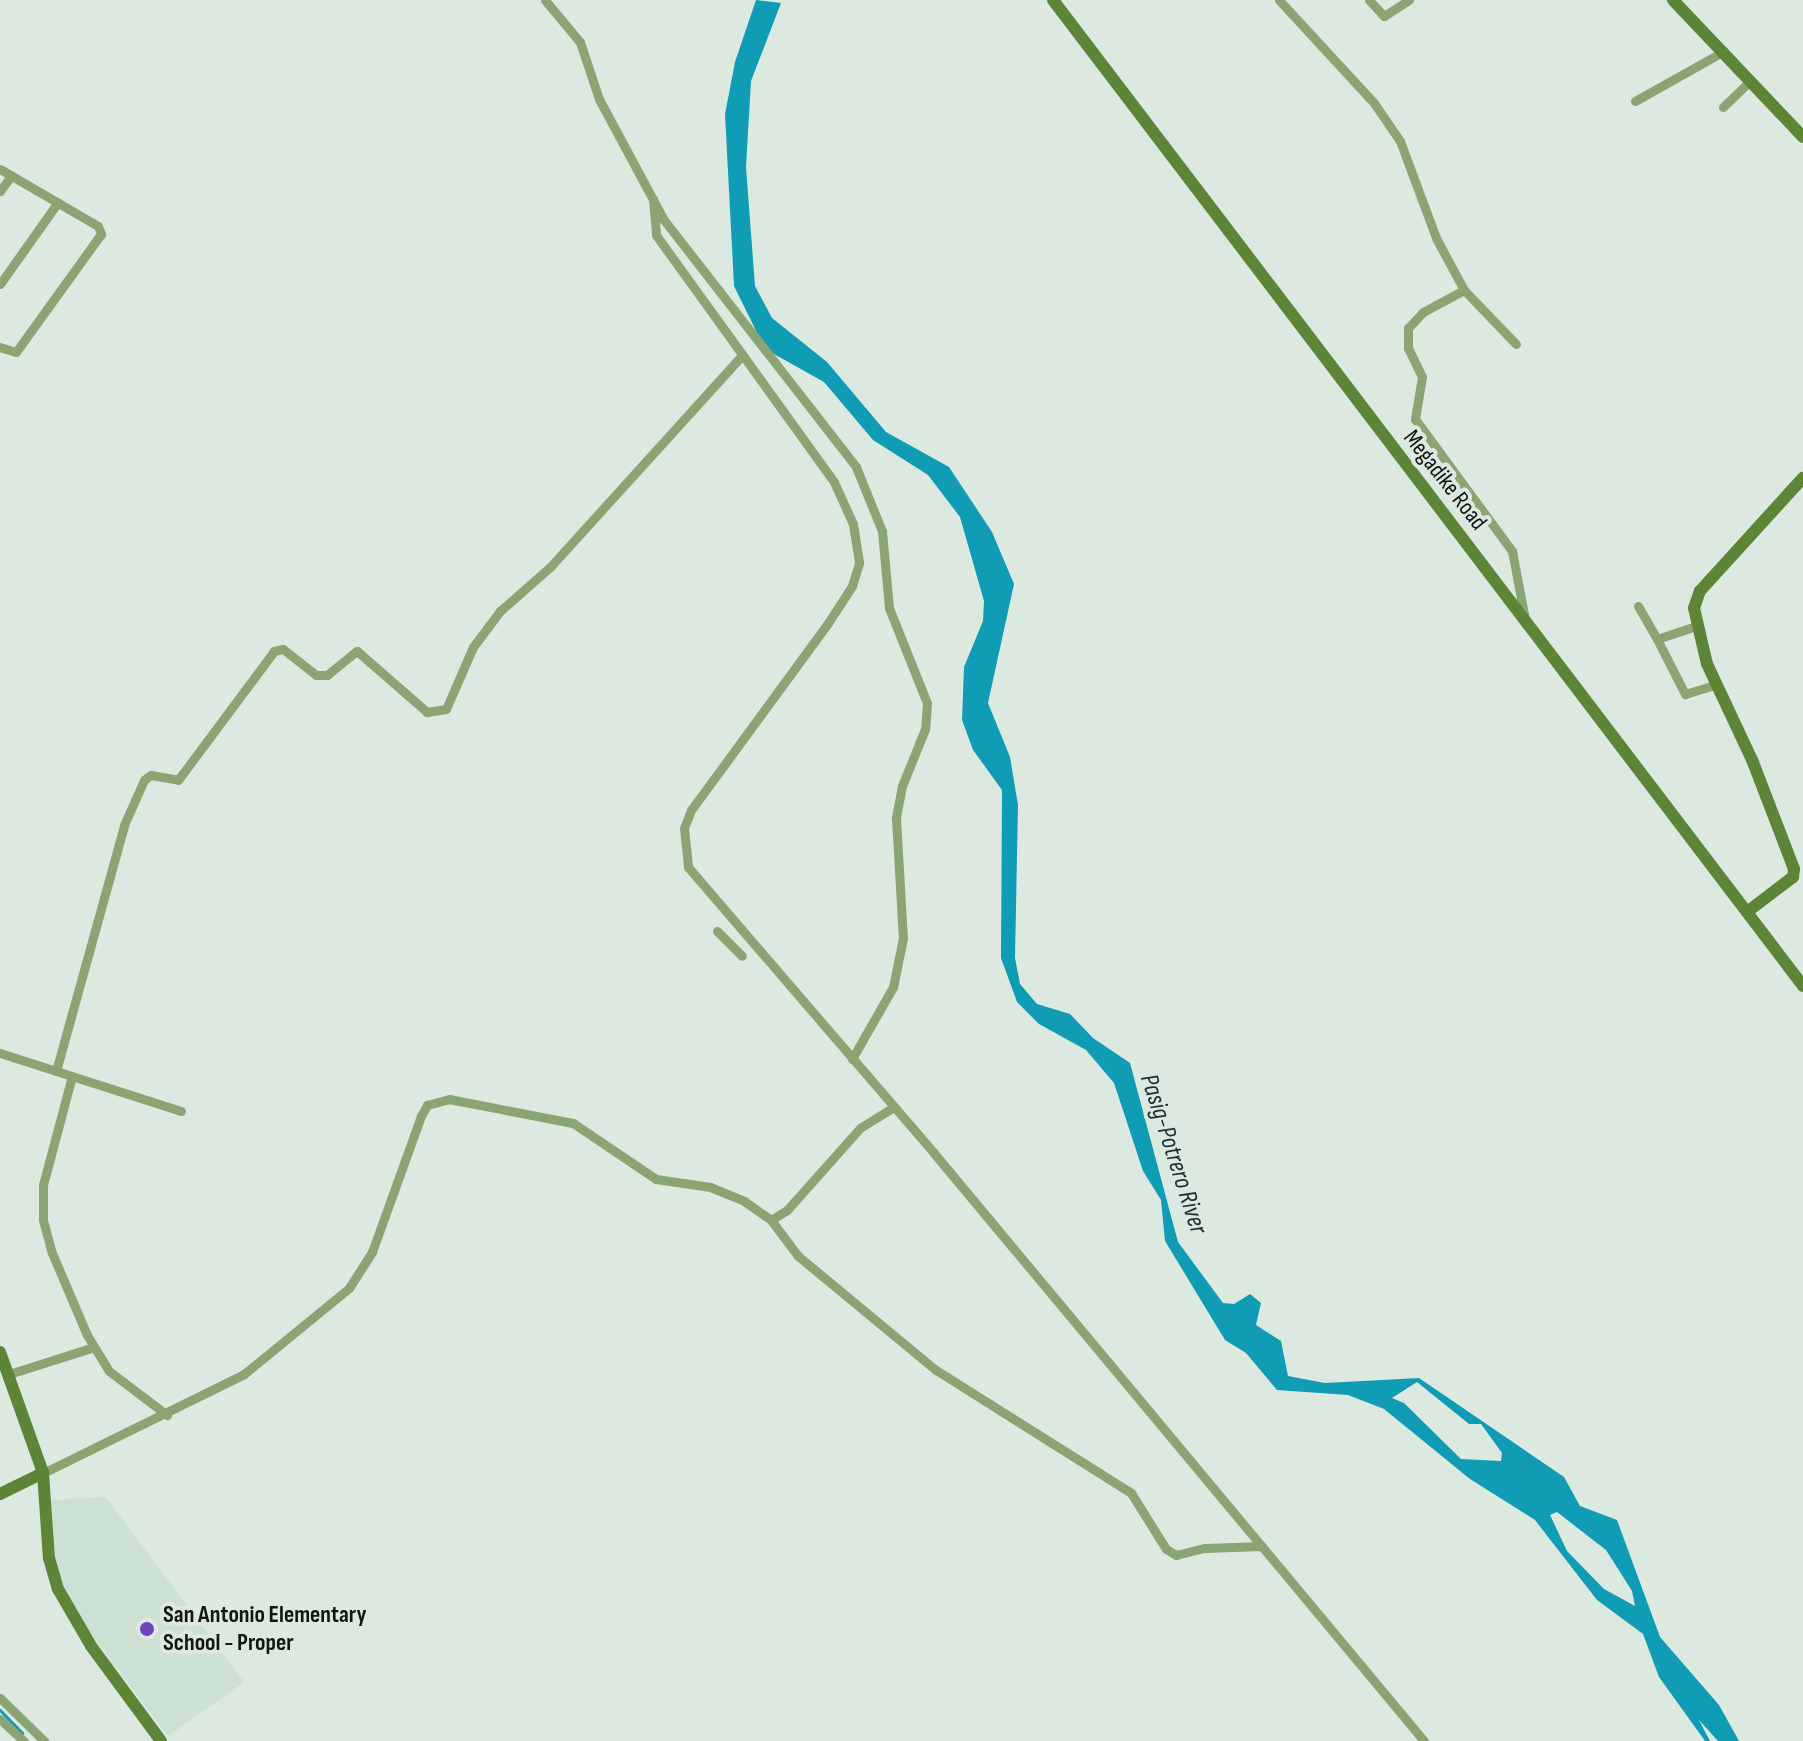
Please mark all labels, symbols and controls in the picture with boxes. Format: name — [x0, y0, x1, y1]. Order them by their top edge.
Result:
street label: Megadike Road — [1397, 424, 1493, 536]
water label: Pasig-Potrero River — [1132, 1070, 1214, 1238]
place label: San Antonio Elementary School - Proper — [163, 1601, 366, 1657]
marker: San Antonio Elementary School - Proper — [138, 1620, 156, 1638]

